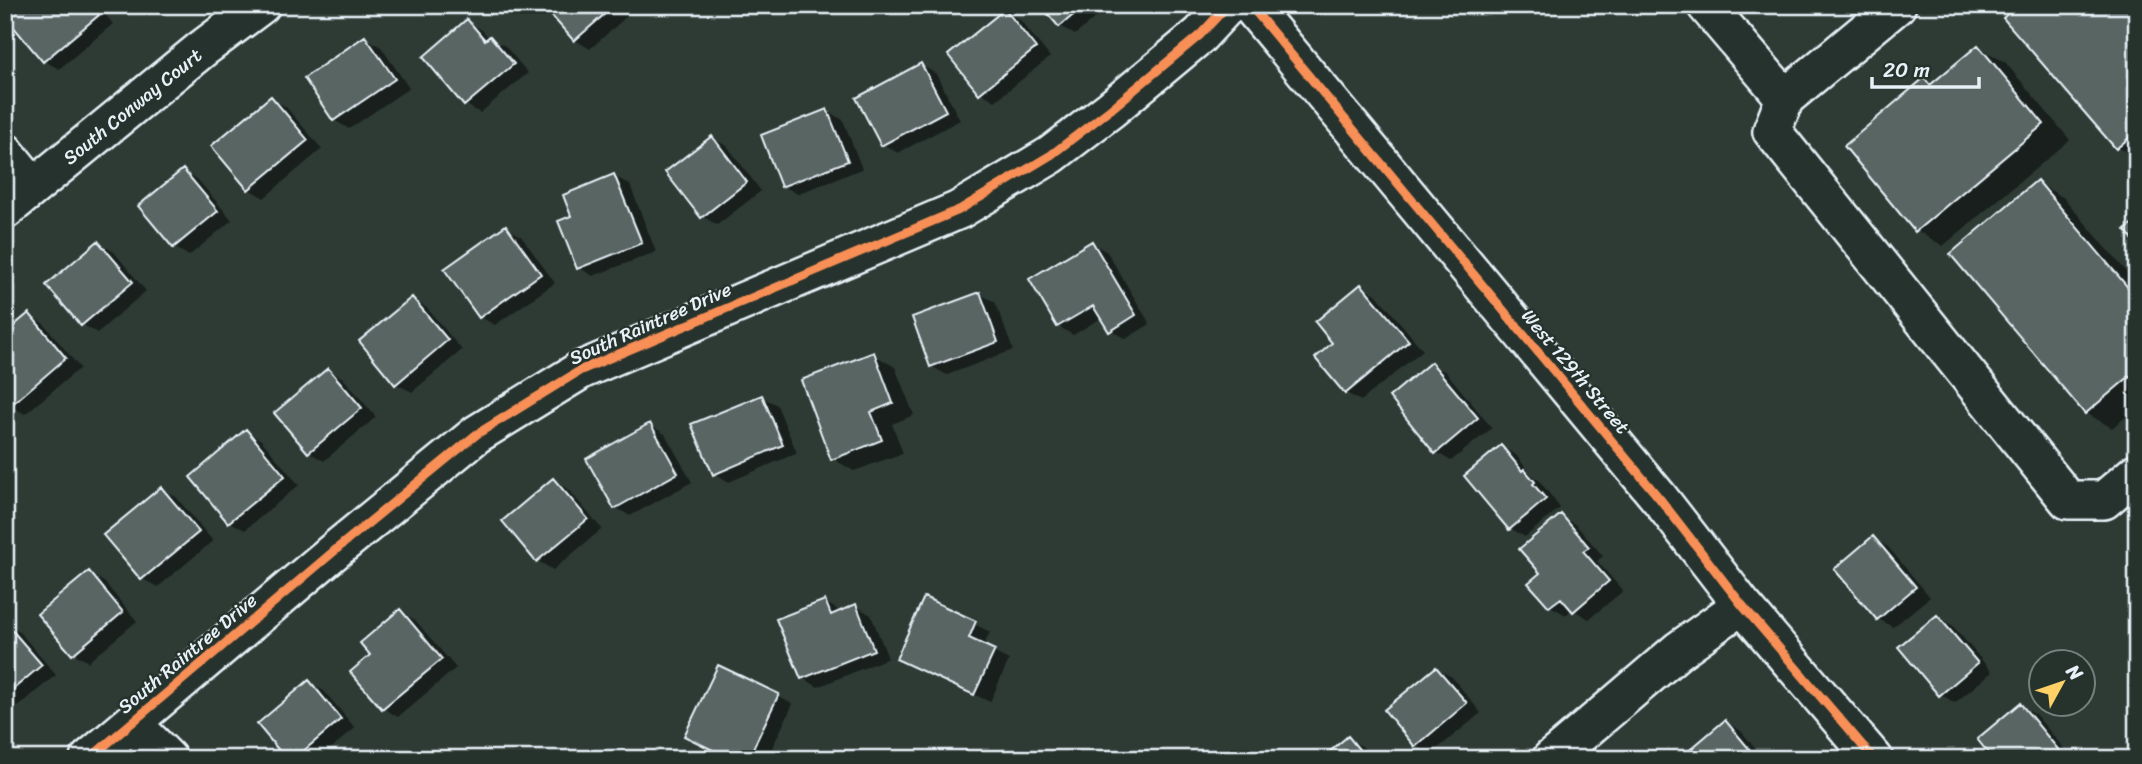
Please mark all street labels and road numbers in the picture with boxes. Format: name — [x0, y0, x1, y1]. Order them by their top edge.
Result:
street label: South Conway Court — [55, 40, 209, 173]
street label: South Raintree Drive — [564, 273, 737, 374]
street label: West 129th Street — [1513, 301, 1638, 442]
street label: South Raintree Drive — [110, 584, 265, 722]

